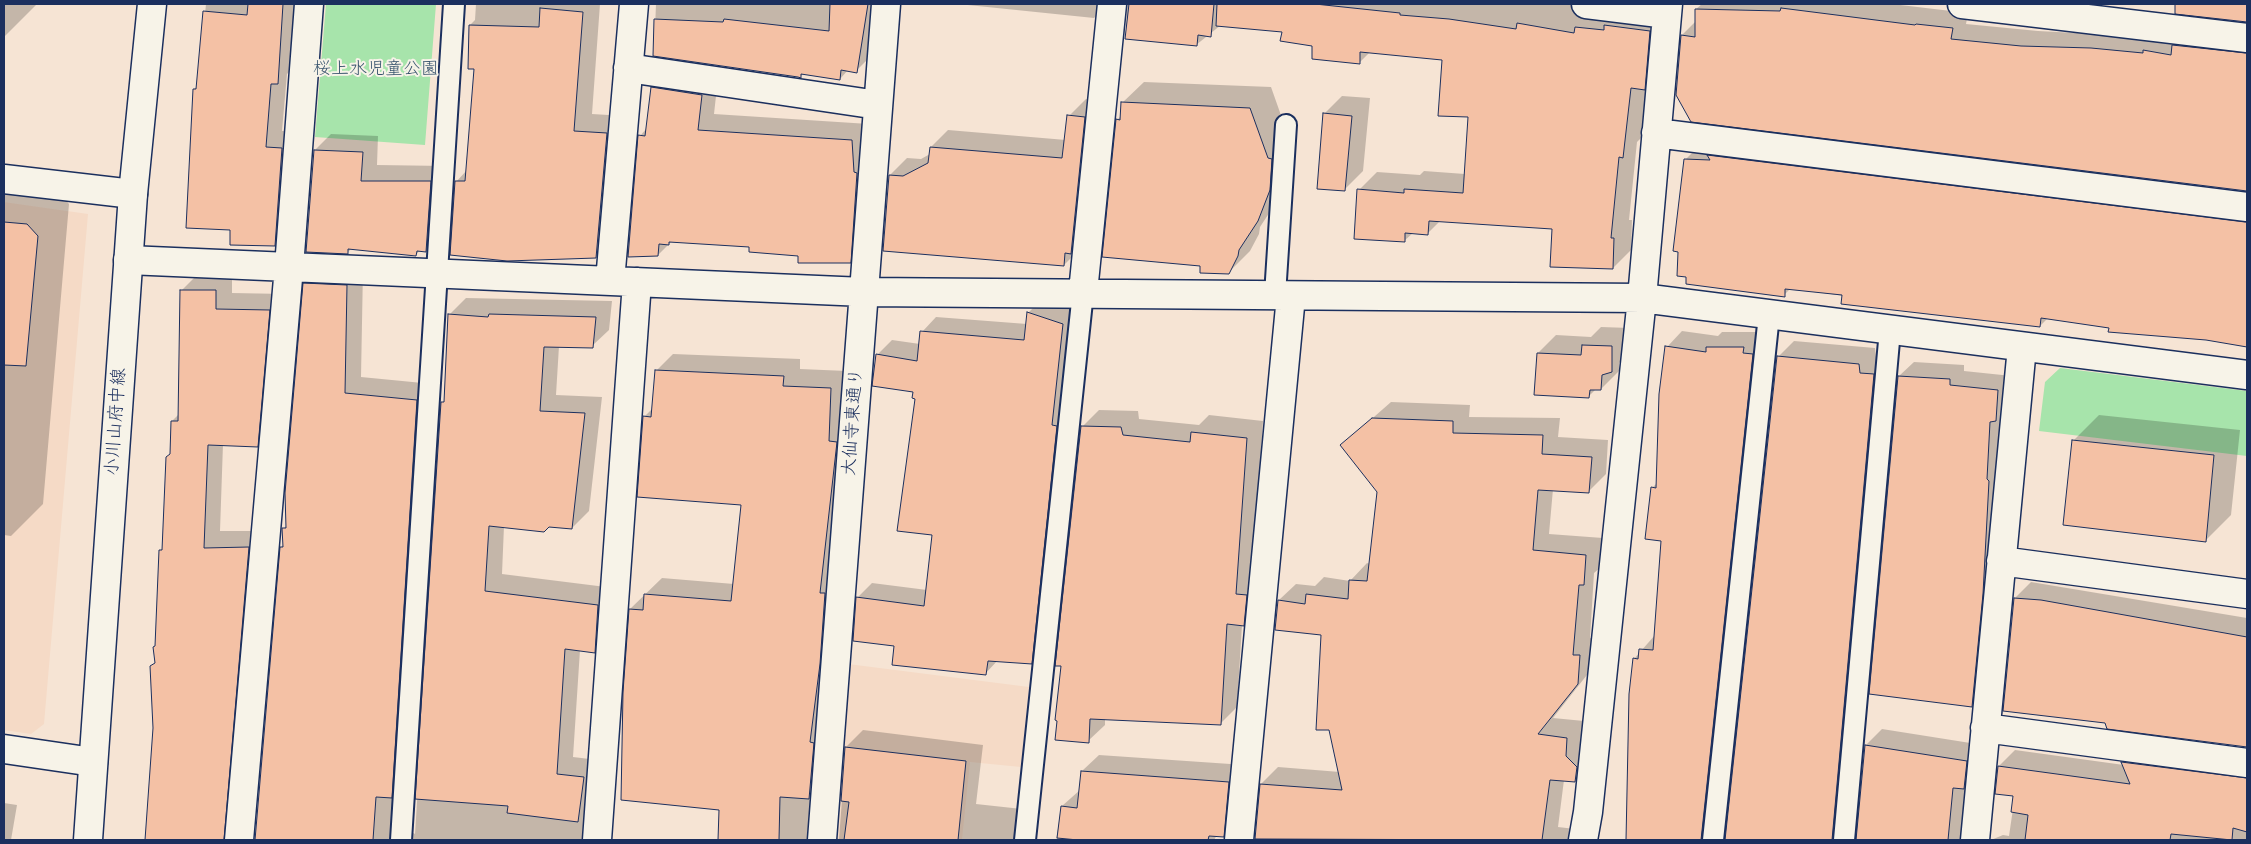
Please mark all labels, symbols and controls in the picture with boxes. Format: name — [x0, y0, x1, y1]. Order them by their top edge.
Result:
park label: 桜上水児童公園 — [313, 59, 439, 81]
street label: 小川山府中線 — [102, 367, 132, 477]
street label: 大仙寺東通り — [839, 367, 869, 477]

